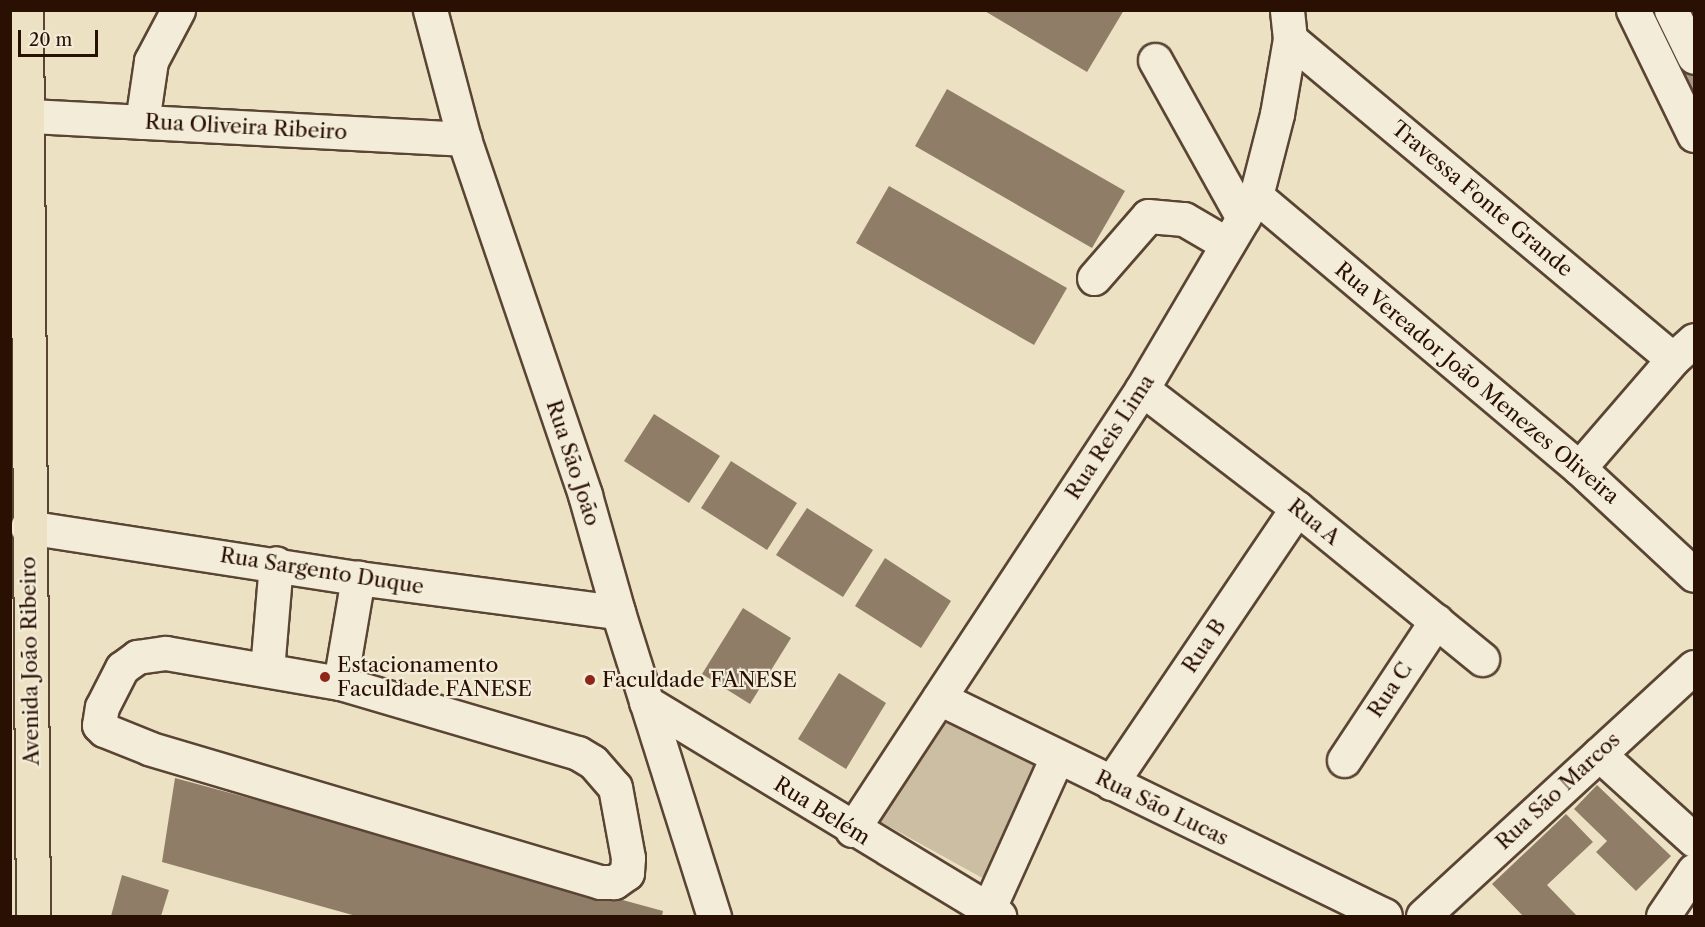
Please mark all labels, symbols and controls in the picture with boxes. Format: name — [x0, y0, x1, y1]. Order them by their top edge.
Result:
scale bar — [21, 18, 100, 56]
text: 20 m — [29, 29, 72, 51]
street label: Rua Oliveira Ribeiro — [144, 109, 348, 145]
street label: Travessa Fonte Grande — [1386, 116, 1578, 282]
street label: Rua Vereador João Menezes Oliveira — [1329, 256, 1625, 510]
street label: Rua Reis Lima — [1060, 370, 1160, 504]
street label: Rua São João — [541, 397, 605, 529]
street label: Rua A — [1283, 493, 1345, 551]
street label: Rua Sargento Duque — [218, 542, 426, 600]
street label: Avenida João Ribeiro — [16, 556, 44, 766]
street label: Rua B — [1177, 614, 1231, 678]
place label: Estacionamento Faculdade FANESE — [337, 652, 532, 702]
street label: Rua C — [1362, 658, 1418, 722]
place label: Faculdade FANESE — [602, 667, 797, 693]
marker: Estacionamento Faculdade FANESE — [318, 670, 332, 684]
marker: Faculdade FANESE — [583, 673, 597, 687]
street label: Rua São Marcos — [1491, 727, 1625, 855]
street label: Rua São Lucas — [1091, 765, 1233, 851]
street label: Rua Belém — [769, 771, 875, 851]

